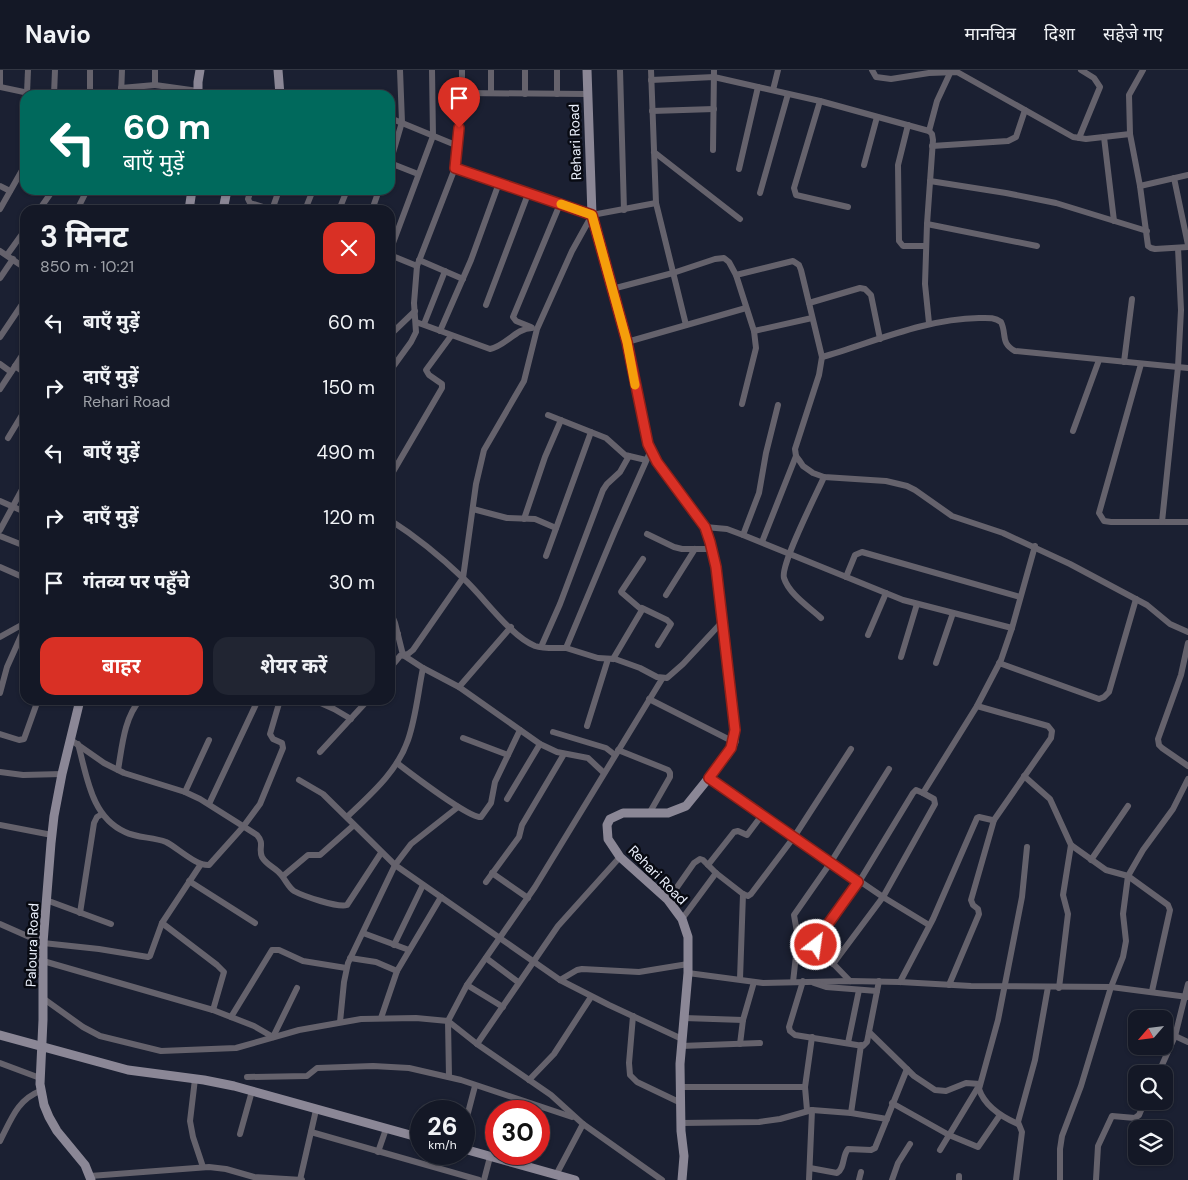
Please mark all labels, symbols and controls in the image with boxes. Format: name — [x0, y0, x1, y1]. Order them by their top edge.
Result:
text: Navio — [25, 19, 91, 50]
text: मानचित्र — [964, 22, 1016, 46]
text: दिशा — [1044, 22, 1075, 46]
text: सहेजे गए — [1103, 22, 1163, 46]
pin — [438, 77, 480, 128]
icon: arrive — [445, 84, 473, 112]
text: 60 m — [123, 104, 211, 150]
street label: Rehari Road — [565, 104, 585, 180]
icon: left — [40, 110, 105, 175]
text: बाएँ मुड़ें — [123, 148, 184, 177]
text: 3 मिनट — [40, 217, 128, 256]
button: close — [323, 222, 375, 274]
text: 850 m · 10:21 — [40, 256, 134, 277]
icon: left — [40, 309, 68, 337]
text: बाएँ मुड़ें — [83, 309, 140, 334]
text: 60 m — [328, 310, 375, 335]
text: दाएँ मुड़ें — [83, 364, 138, 389]
icon: right — [40, 374, 68, 402]
text: 150 m — [323, 375, 375, 400]
text: Rehari Road — [83, 391, 170, 412]
icon: left — [40, 439, 68, 467]
text: बाएँ मुड़ें — [83, 439, 140, 464]
text: 490 m — [317, 440, 375, 465]
icon: right — [40, 504, 68, 532]
text: दाएँ मुड़ें — [83, 504, 138, 529]
text: 120 m — [323, 505, 375, 530]
icon: arrive — [40, 569, 68, 597]
text: गंतव्य पर पहुँचे — [83, 569, 190, 594]
text: 30 m — [329, 570, 375, 595]
button: बाहर — [40, 637, 203, 695]
button: शेयर करें — [213, 637, 375, 695]
street label: Rehari Road — [625, 842, 691, 908]
street label: Paloura Road — [22, 903, 42, 987]
position arrow — [789, 918, 841, 970]
north arrow — [1128, 1010, 1172, 1055]
map controls — [1128, 1010, 1173, 1165]
button: search — [1128, 1065, 1173, 1110]
speed limit sign: 30 — [485, 1100, 550, 1165]
text: 26 — [427, 1110, 458, 1143]
button: layers — [1128, 1120, 1173, 1165]
text: km/h — [428, 1137, 457, 1153]

